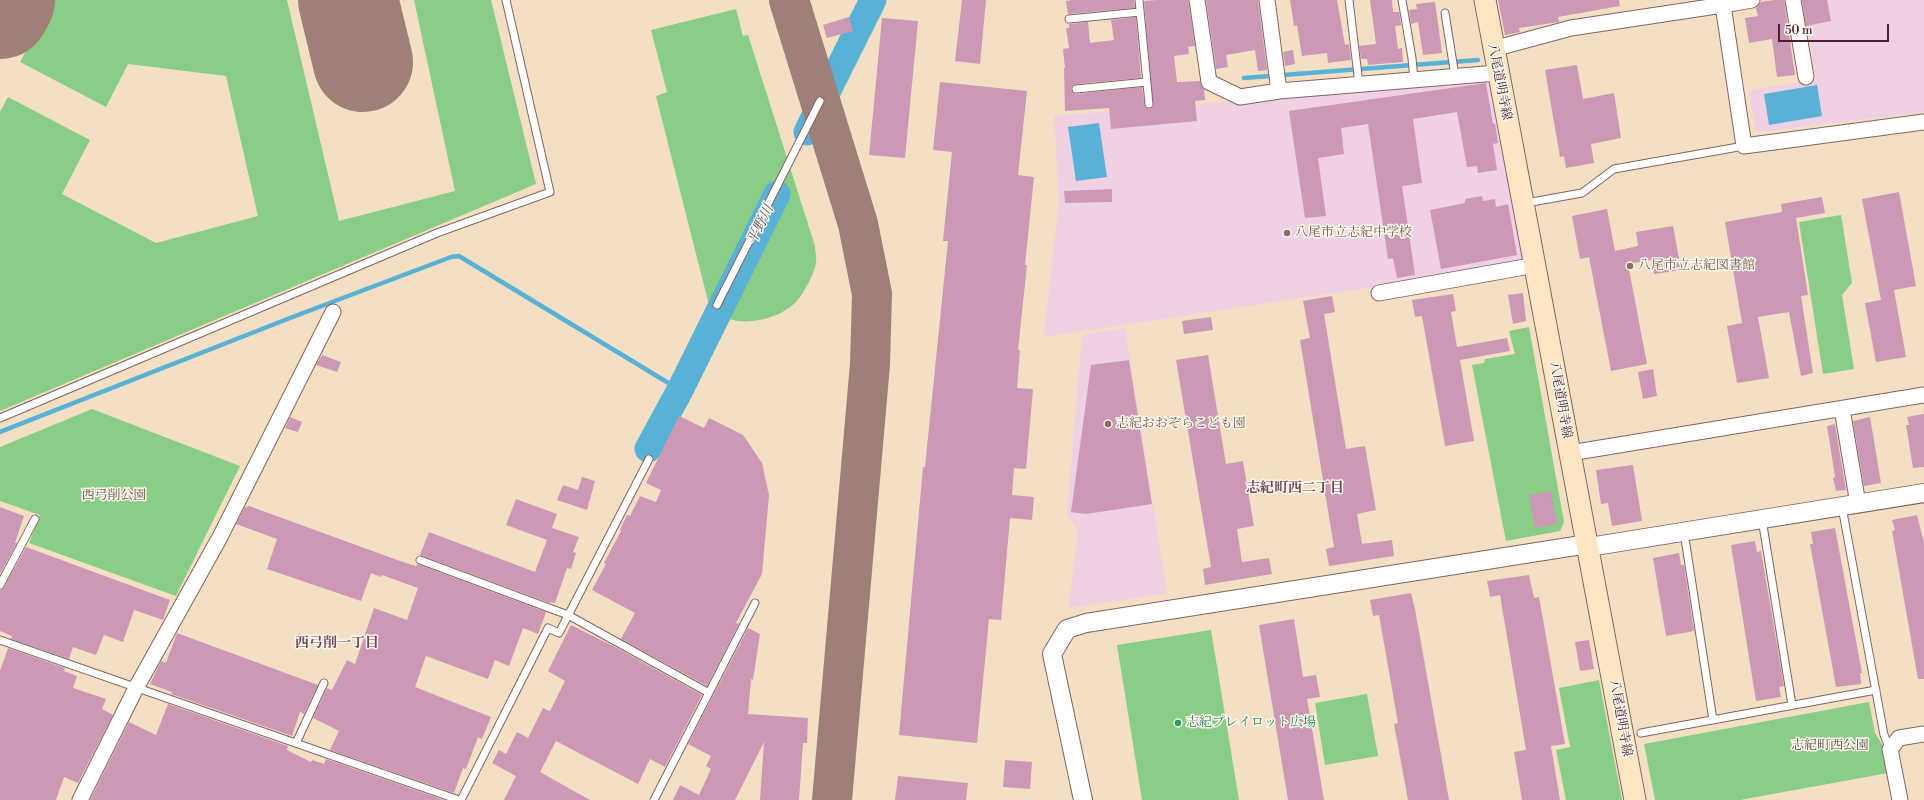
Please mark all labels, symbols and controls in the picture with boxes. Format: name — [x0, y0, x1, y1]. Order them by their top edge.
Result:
scale bar — [1780, 16, 1891, 42]
text: 50 m — [1785, 23, 1813, 38]
street label: 八尾道明寺線 — [1484, 42, 1514, 122]
water label: 平野川 — [744, 202, 778, 248]
place label: 八尾市立志紀中学校 — [1295, 225, 1412, 241]
marker: 八尾市立志紀中学校 — [1282, 228, 1292, 238]
place label: 八尾市立志紀図書館 — [1638, 258, 1755, 274]
marker: 八尾市立志紀図書館 — [1625, 261, 1635, 271]
street label: 八尾道明寺線 — [1546, 360, 1574, 440]
place label: 志紀おおぞらこども園 — [1116, 416, 1246, 432]
marker: 志紀おおぞらこども園 — [1103, 419, 1113, 429]
district label: 志紀町西二丁目 — [1246, 481, 1344, 497]
park label: 西弓削公園 — [82, 488, 146, 504]
district label: 西弓削一丁目 — [295, 636, 379, 652]
street label: 八尾道明寺線 — [1606, 678, 1634, 758]
place label: 志紀プレイロット広場 — [1186, 715, 1316, 731]
marker: 志紀プレイロット広場 — [1173, 718, 1183, 728]
park label: 志紀町西公園 — [1791, 738, 1869, 754]

